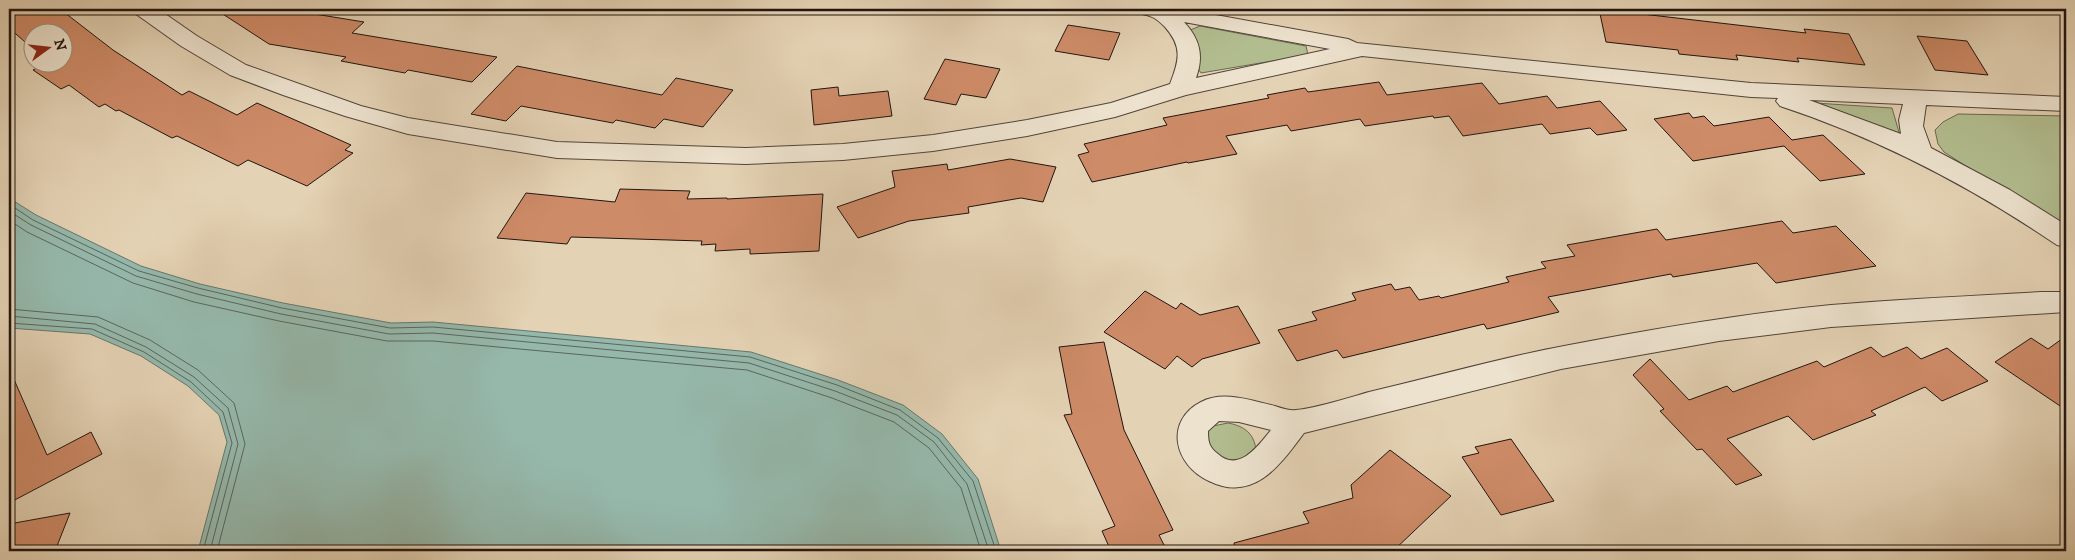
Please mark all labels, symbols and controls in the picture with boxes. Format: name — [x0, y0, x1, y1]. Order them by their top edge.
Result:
north arrow — [22, 22, 72, 72]
text: N — [49, 37, 70, 53]

